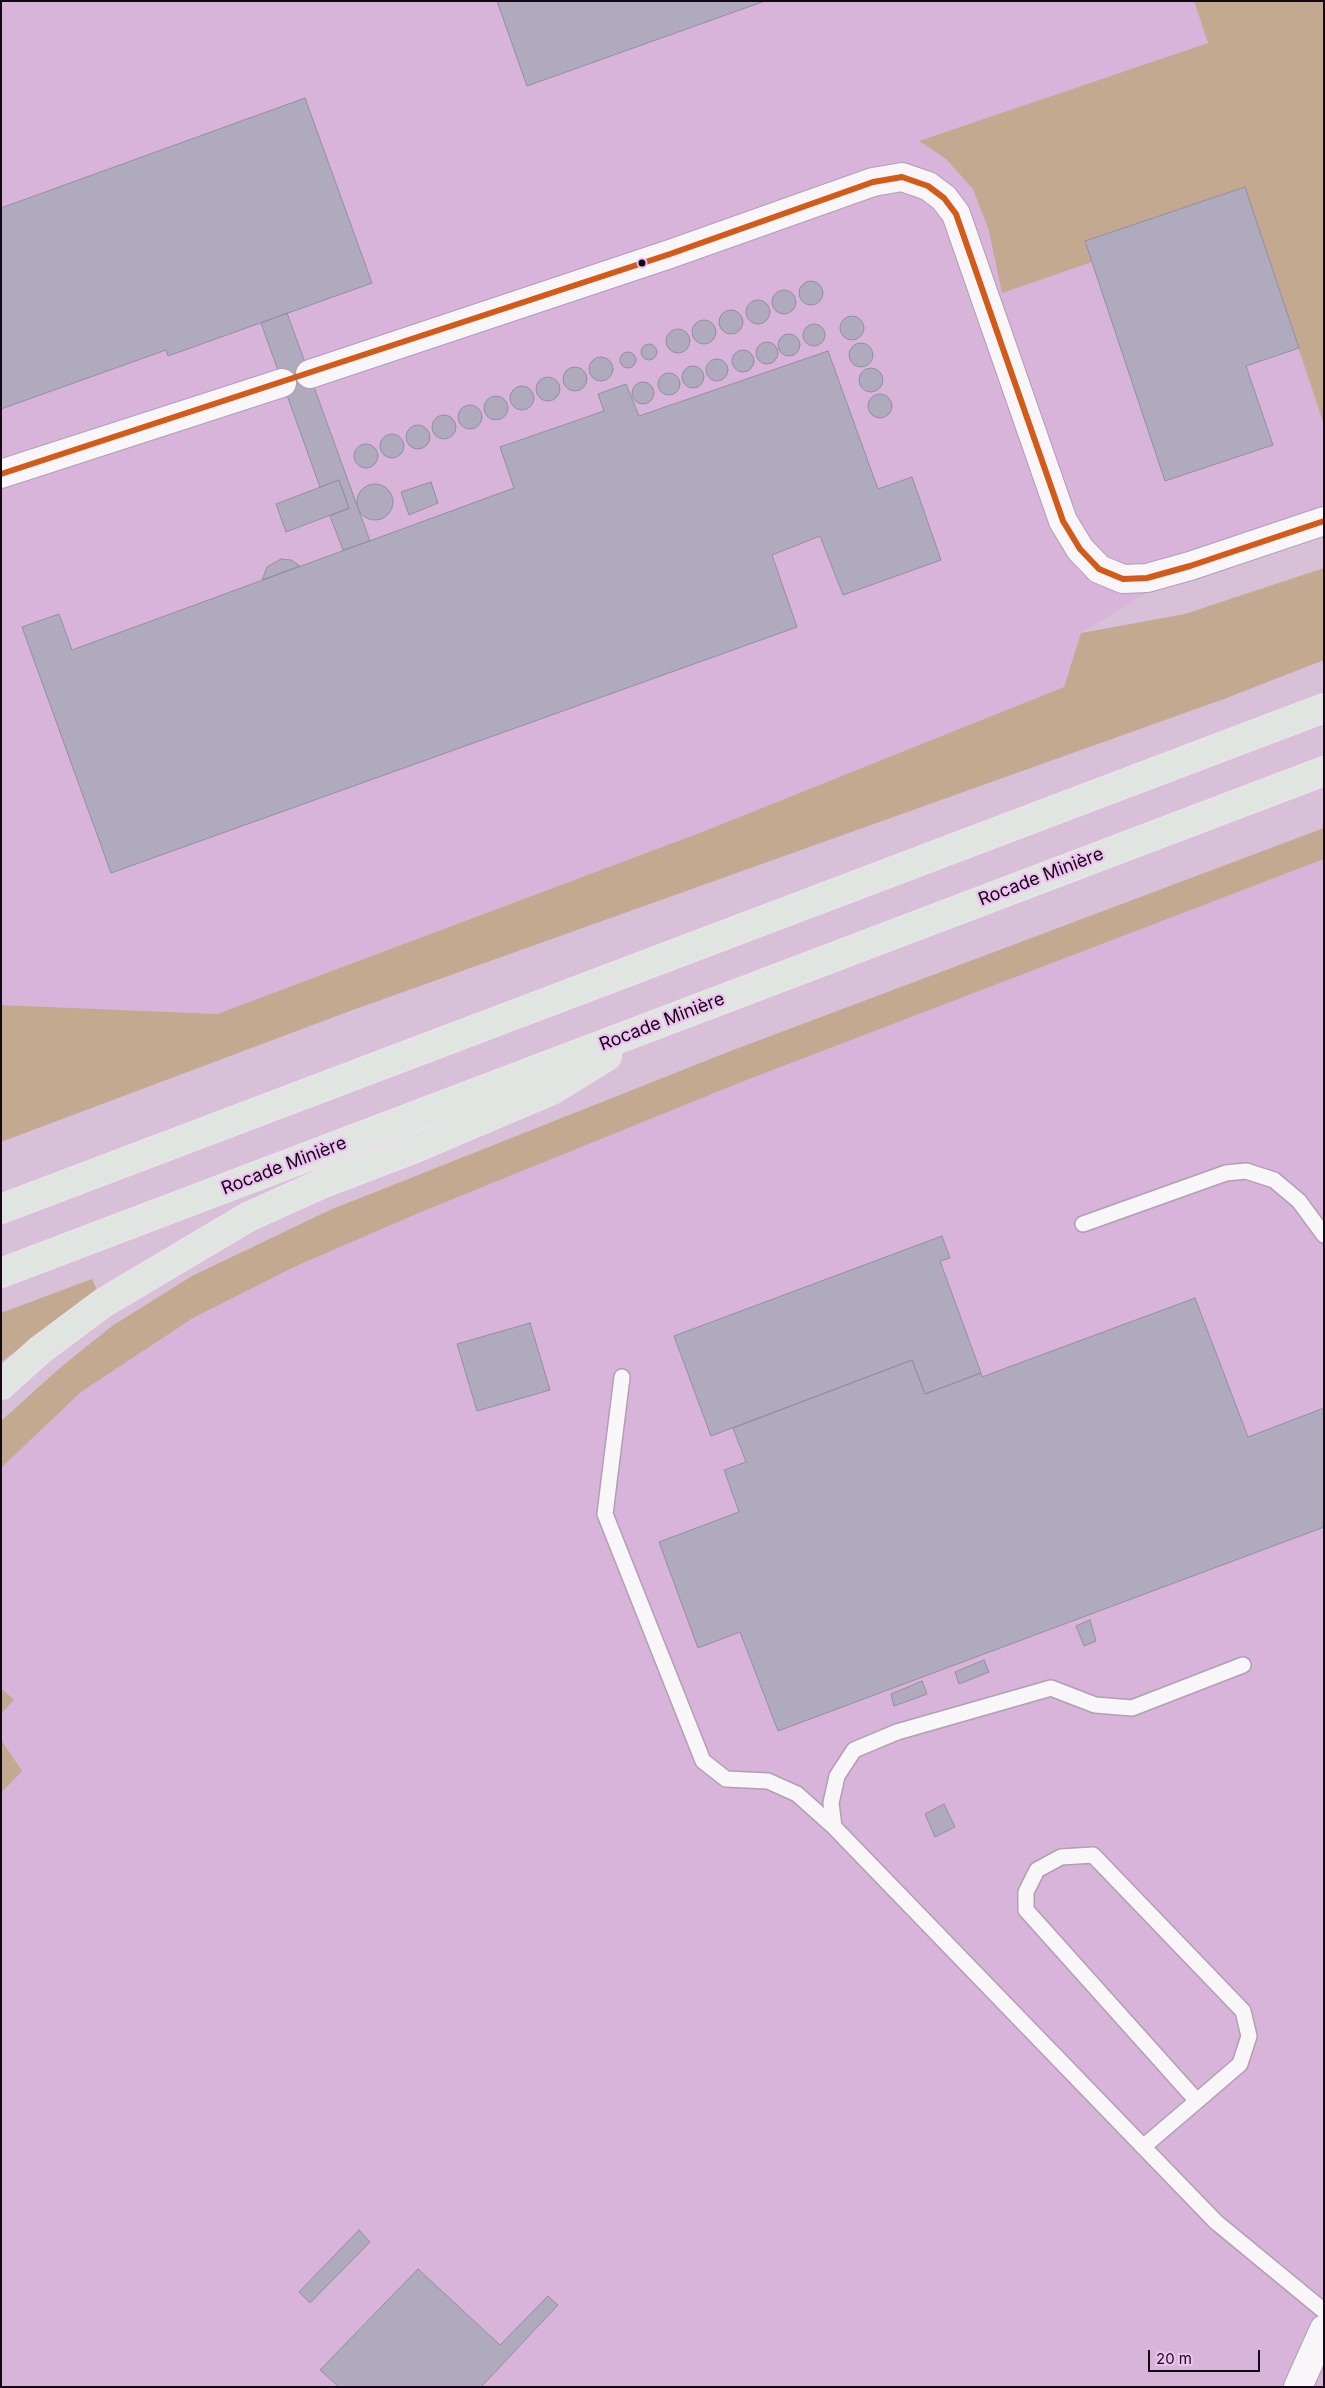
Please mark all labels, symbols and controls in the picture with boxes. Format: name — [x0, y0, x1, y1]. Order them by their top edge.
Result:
unlabelled marker — [637, 258, 647, 268]
street label: Rocade Minière — [975, 843, 1107, 911]
street label: Rocade Minière — [596, 988, 728, 1056]
street label: Rocade Minière — [218, 1132, 350, 1200]
scale bar — [1150, 2340, 1262, 2372]
text: 20 m — [1156, 2349, 1192, 2368]

